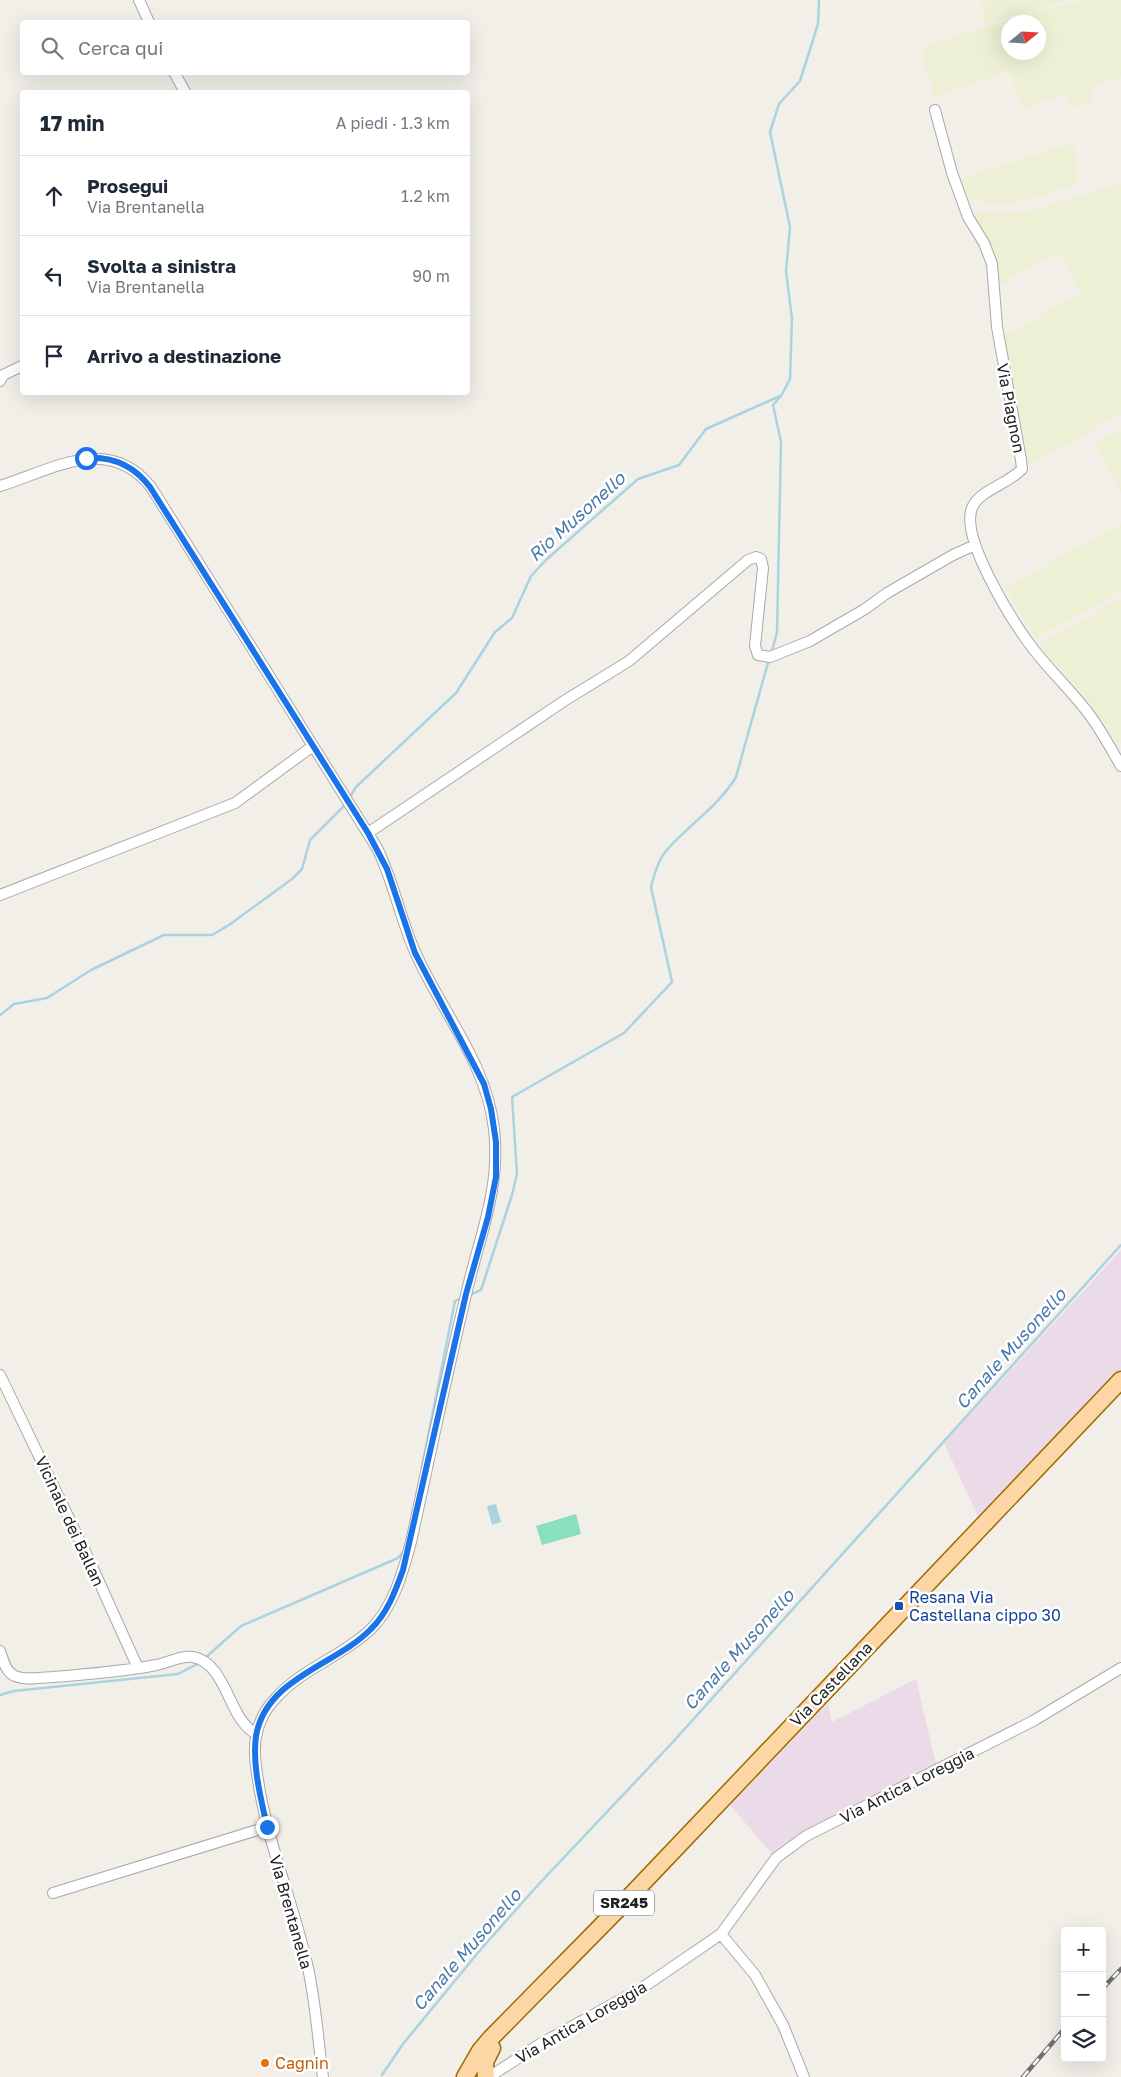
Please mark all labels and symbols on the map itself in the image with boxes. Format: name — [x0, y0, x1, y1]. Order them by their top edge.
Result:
north arrow — [1001, 15, 1046, 60]
street label: Via Piagnon — [993, 361, 1029, 455]
route start — [75, 447, 98, 470]
water label: Rio Musonello — [523, 466, 630, 565]
water label: Canale Musonello — [950, 1283, 1071, 1413]
street label: Vicinale dei Ballan — [31, 1453, 109, 1589]
water label: Canale Musonello — [678, 1584, 799, 1714]
place label: Resana Via Castellana cippo 30 — [909, 1587, 1061, 1625]
marker: Resana Via Castellana cippo 30 — [893, 1600, 905, 1612]
street label: Via Castellana — [785, 1637, 877, 1731]
street label: Via Antica Loreggia — [837, 1743, 977, 1827]
route end — [256, 1816, 279, 1839]
street label: Via Brentanella — [265, 1853, 317, 1971]
water label: Canale Musonello — [407, 1883, 526, 2015]
road number: SR245 — [594, 1890, 654, 1916]
street label: Via Antica Loreggia — [512, 1976, 650, 2068]
place label: Cagnin — [275, 2053, 329, 2073]
marker: Cagnin — [259, 2057, 271, 2069]

